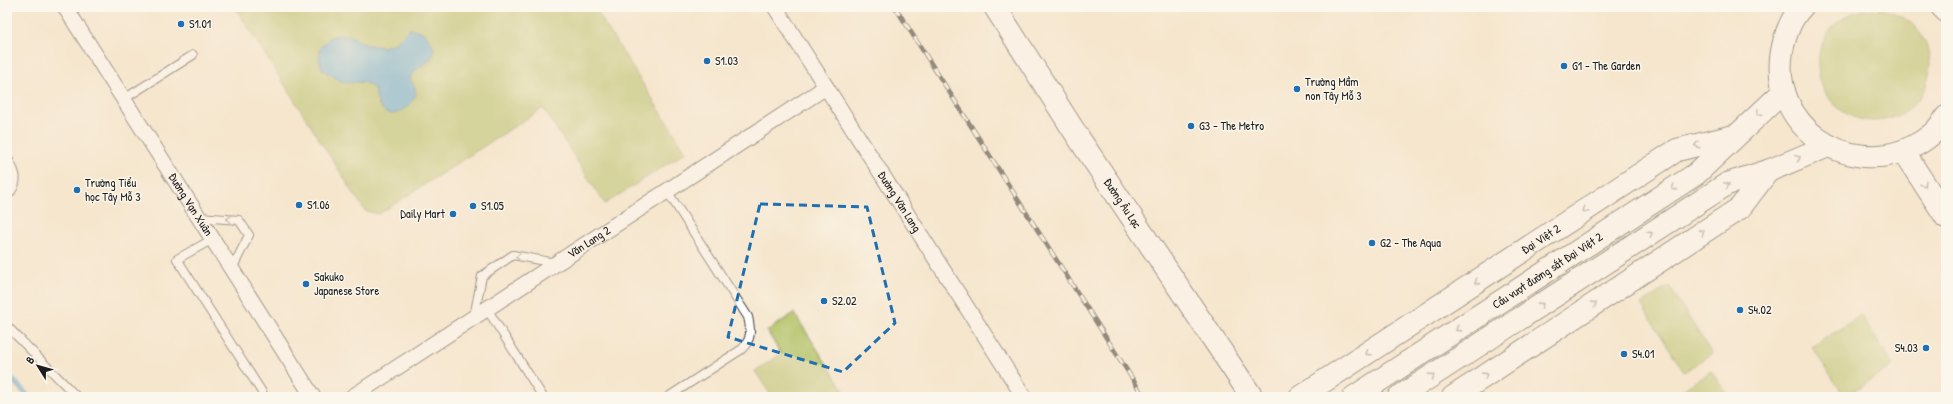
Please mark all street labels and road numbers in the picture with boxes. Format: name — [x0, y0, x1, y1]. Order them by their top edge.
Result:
street label: Đường Văn Lang — [874, 168, 926, 235]
street label: Đường Vạn Xuân — [165, 169, 217, 239]
street label: Đường Âu Lạc — [1100, 175, 1146, 232]
street label: Đại Việt 2 — [1518, 219, 1564, 258]
street label: Văn Lang 2 — [564, 221, 614, 262]
street label: Cầu vượt đường sắt Đại Việt 2 — [1489, 228, 1606, 313]

